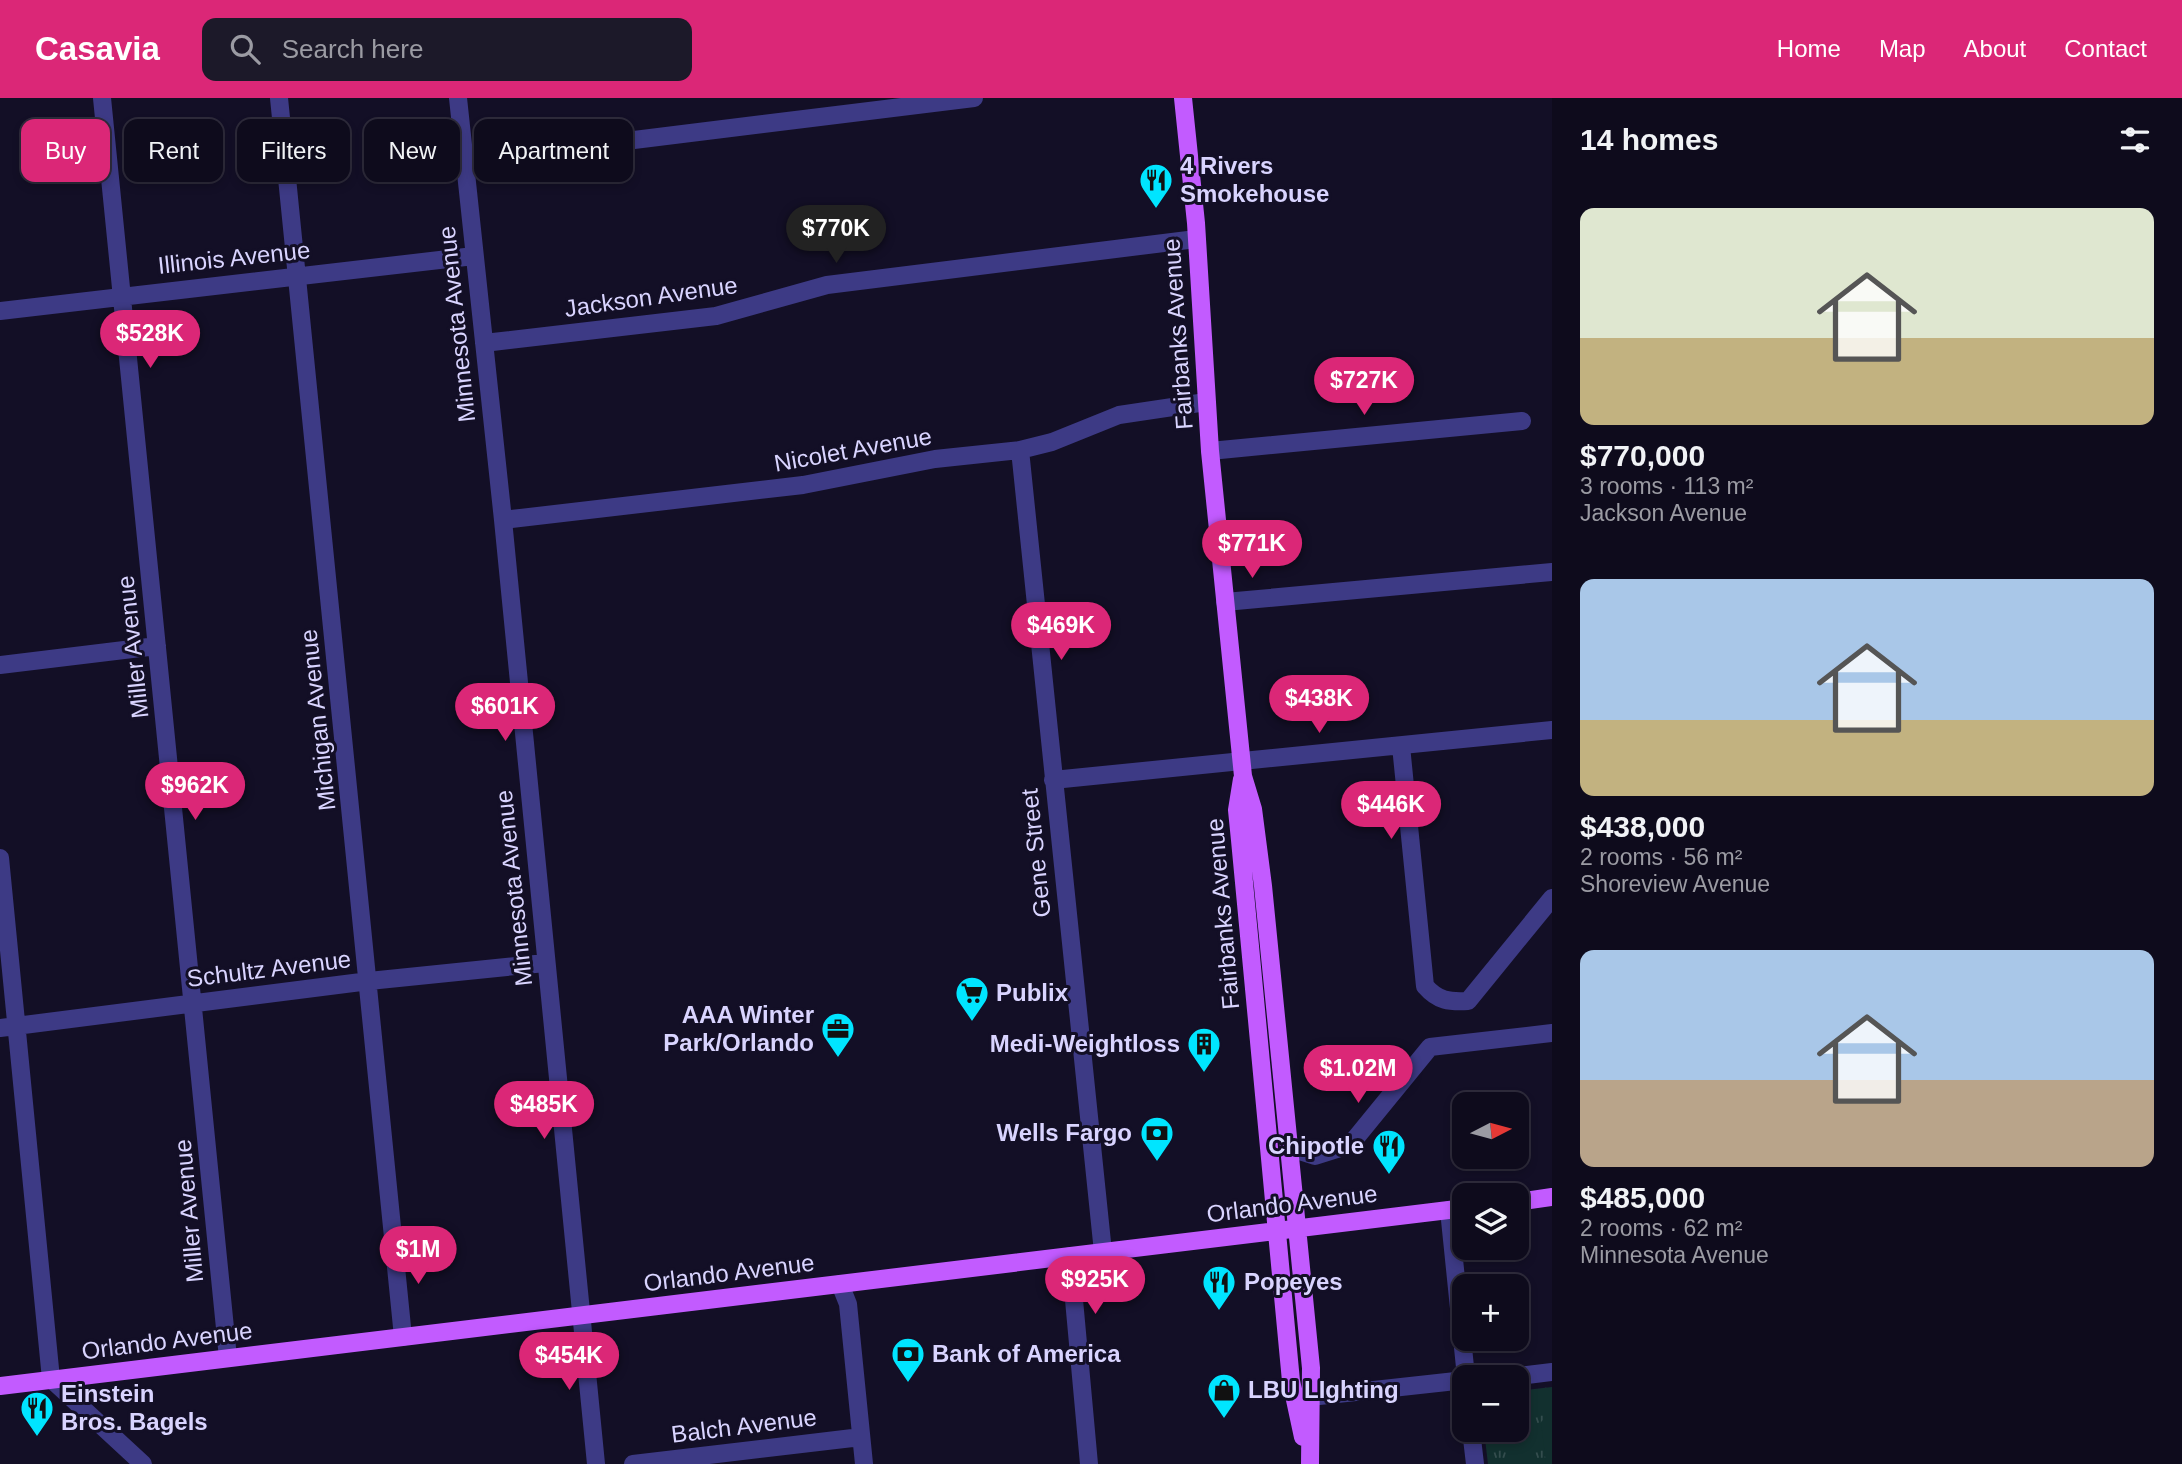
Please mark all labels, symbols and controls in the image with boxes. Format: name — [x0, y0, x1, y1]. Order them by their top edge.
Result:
search box — [202, 18, 692, 81]
text: Casavia — [35, 30, 160, 67]
icon: search — [226, 30, 264, 68]
text: Search here — [282, 34, 423, 64]
text: Home — [1777, 35, 1841, 62]
text: Map — [1879, 35, 1926, 62]
text: About — [1964, 35, 2026, 62]
text: Contact — [2064, 35, 2147, 62]
chip: Buy — [21, 119, 110, 182]
chip: Rent — [124, 119, 223, 182]
chip: Filters — [237, 119, 350, 182]
chip: New — [364, 119, 460, 182]
chip: Apartment — [474, 119, 633, 182]
icon: filters — [2116, 121, 2154, 159]
text: 14 homes — [1580, 123, 1718, 156]
place label: 4 Rivers Smokehouse — [1180, 152, 1329, 207]
restaurant icon: 4 Rivers Smokehouse — [1137, 161, 1175, 210]
pin: $770K — [787, 206, 885, 265]
text: $770K — [802, 215, 870, 241]
street label: Minnesota Avenue — [433, 225, 480, 423]
street label: Illinois Avenue — [156, 236, 311, 279]
street label: Fairbanks Avenue — [1157, 237, 1198, 431]
icon: home — [1804, 254, 1930, 380]
street label: Jackson Avenue — [563, 271, 739, 322]
pin: $528K — [101, 310, 199, 370]
text: $528K — [116, 320, 184, 346]
pin: $727K — [1315, 358, 1413, 417]
text: $727K — [1330, 367, 1398, 393]
street label: Nicolet Avenue — [772, 422, 934, 477]
text: $770,000 — [1580, 439, 1705, 472]
text: 3 rooms · 113 m² — [1580, 473, 1753, 499]
text: Jackson Avenue — [1580, 500, 1747, 526]
pin: $771K — [1203, 520, 1301, 580]
text: $771K — [1218, 530, 1286, 556]
street label: Miller Avenue — [112, 574, 153, 720]
pin: $469K — [1012, 602, 1110, 662]
text: $469K — [1027, 612, 1095, 638]
icon: home — [1804, 625, 1930, 751]
street label: Michigan Avenue — [295, 628, 340, 812]
pin: $438K — [1270, 676, 1368, 735]
pin: $601K — [456, 684, 554, 743]
text: $438K — [1285, 685, 1353, 711]
text: $601K — [471, 693, 539, 719]
pin: $962K — [146, 762, 244, 822]
text: $962K — [161, 772, 229, 798]
pin: $446K — [1342, 782, 1440, 841]
street label: Gene Street — [1015, 787, 1056, 919]
street label: Minnesota Avenue — [490, 789, 537, 987]
text: $446K — [1357, 791, 1425, 817]
text: $438,000 — [1580, 810, 1705, 843]
street label: Fairbanks Avenue — [1201, 817, 1244, 1011]
text: 2 rooms · 56 m² — [1580, 844, 1742, 870]
text: Shoreview Avenue — [1580, 871, 1770, 897]
street label: Schultz Avenue — [185, 945, 352, 992]
supermarket icon: Publix — [953, 974, 991, 1023]
place label: Publix — [996, 979, 1069, 1006]
icon: home — [1804, 996, 1930, 1122]
place label: AAA Winter Park/Orlando — [663, 1001, 814, 1056]
office icon: AAA Winter Park/Orlando — [819, 1010, 857, 1059]
building icon: Medi-Weightloss — [1185, 1025, 1223, 1074]
place label: Medi-Weightloss — [990, 1030, 1180, 1057]
pin: $1.02M — [1301, 1046, 1415, 1105]
text: $1.02M — [1320, 1055, 1396, 1081]
pin: $485K — [495, 1082, 593, 1141]
text: $485K — [510, 1091, 578, 1117]
north arrow — [1452, 1092, 1530, 1169]
map controls — [1452, 1092, 1529, 1442]
bank icon: Wells Fargo — [1138, 1114, 1176, 1163]
place label: Wells Fargo — [996, 1119, 1132, 1146]
restaurant icon: Chipotle — [1370, 1127, 1408, 1176]
place label: Chipotle — [1268, 1132, 1364, 1159]
street label: Miller Avenue — [169, 1138, 208, 1284]
street label: Orlando Avenue — [1205, 1180, 1379, 1227]
text: $485,000 — [1580, 1181, 1705, 1214]
button: layers — [1452, 1183, 1529, 1260]
text: 2 rooms · 62 m² — [1580, 1215, 1742, 1241]
pin: $1M — [384, 1226, 452, 1286]
text: $1M — [396, 1236, 440, 1262]
text: Minnesota Avenue — [1580, 1242, 1769, 1268]
street label: Orlando Avenue — [642, 1249, 816, 1296]
pin: $925K — [1046, 1256, 1144, 1316]
restaurant icon: Popeyes — [1200, 1263, 1238, 1312]
text: $925K — [1061, 1266, 1129, 1292]
place label: Popeyes — [1244, 1268, 1343, 1295]
button: + — [1452, 1274, 1529, 1351]
street label: Orlando Avenue — [80, 1317, 254, 1364]
pin: $454K — [520, 1332, 618, 1392]
bank icon: Bank of America — [889, 1335, 927, 1384]
place label: Bank of America — [932, 1340, 1121, 1367]
text: $454K — [535, 1342, 603, 1368]
button: − — [1452, 1365, 1529, 1442]
shop icon: LBU LIghting — [1205, 1371, 1243, 1420]
place label: LBU LIghting — [1248, 1376, 1399, 1403]
place label: Einstein Bros. Bagels — [61, 1380, 208, 1435]
restaurant icon: Einstein Bros. Bagels — [18, 1389, 56, 1438]
street label: Balch Avenue — [670, 1403, 818, 1448]

